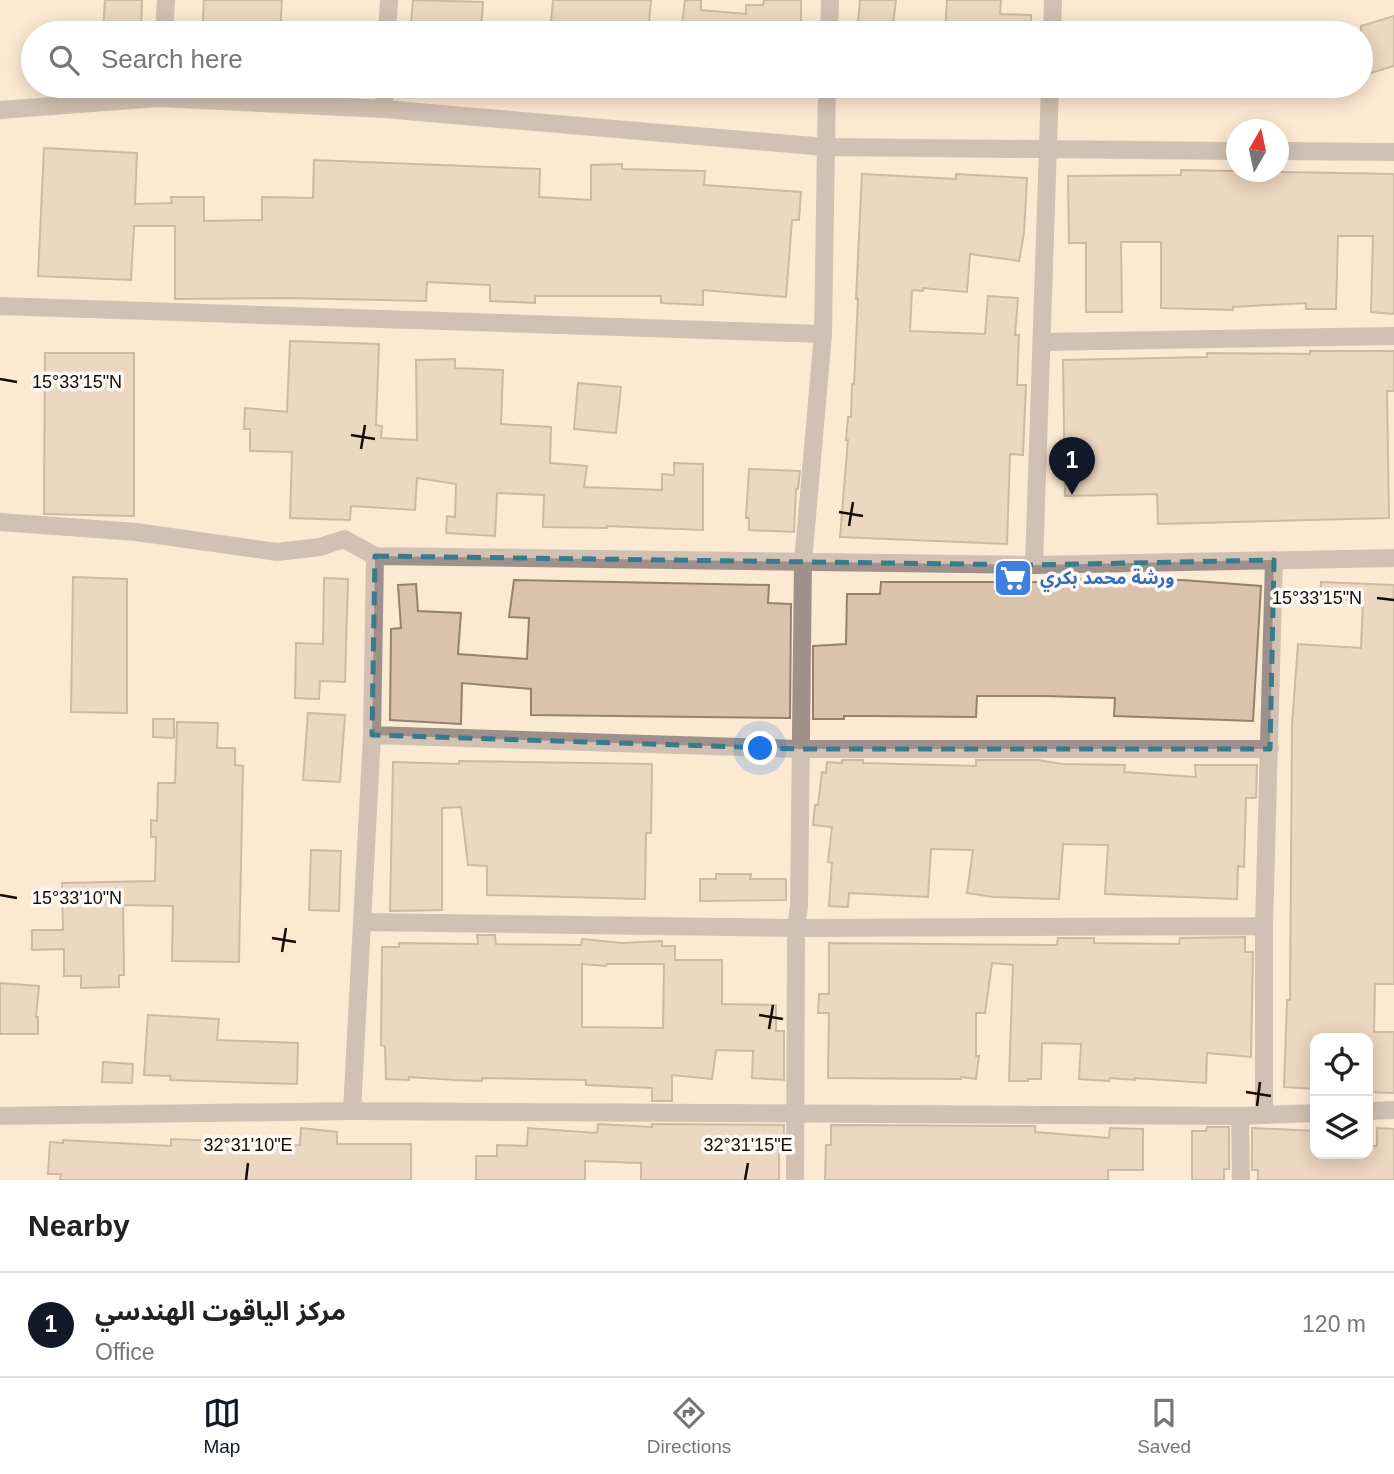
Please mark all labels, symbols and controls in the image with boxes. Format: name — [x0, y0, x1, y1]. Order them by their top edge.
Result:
search box — [21, 21, 1373, 98]
icon: search — [45, 41, 83, 79]
text: Search here — [101, 44, 243, 74]
north arrow — [1226, 119, 1289, 182]
text: 15°33'15"N — [32, 372, 122, 392]
pin: 1 — [1049, 437, 1095, 495]
supermarket icon: ورشة محمد بكري — [992, 557, 1034, 599]
place label: ورشة محمد بكري — [1040, 568, 1174, 592]
text: 15°33'15"N — [1272, 588, 1362, 608]
your location — [743, 731, 777, 765]
text: 15°33'10"N — [32, 888, 122, 908]
map controls — [1310, 1033, 1373, 1159]
button: locate — [1310, 1033, 1373, 1096]
button: layers — [1310, 1096, 1373, 1159]
text: 32°31'10"E — [203, 1135, 293, 1155]
text: 32°31'15"E — [703, 1135, 793, 1155]
text: Nearby — [28, 1209, 130, 1242]
text: مركز الياقوت الهندسي — [95, 1296, 346, 1326]
text: 1 — [45, 1311, 57, 1337]
text: 120 m — [1302, 1311, 1366, 1337]
text: Office — [95, 1339, 155, 1365]
tab: Map — [203, 1394, 241, 1458]
tab: Directions — [647, 1394, 731, 1458]
tab: Saved — [1137, 1394, 1191, 1458]

